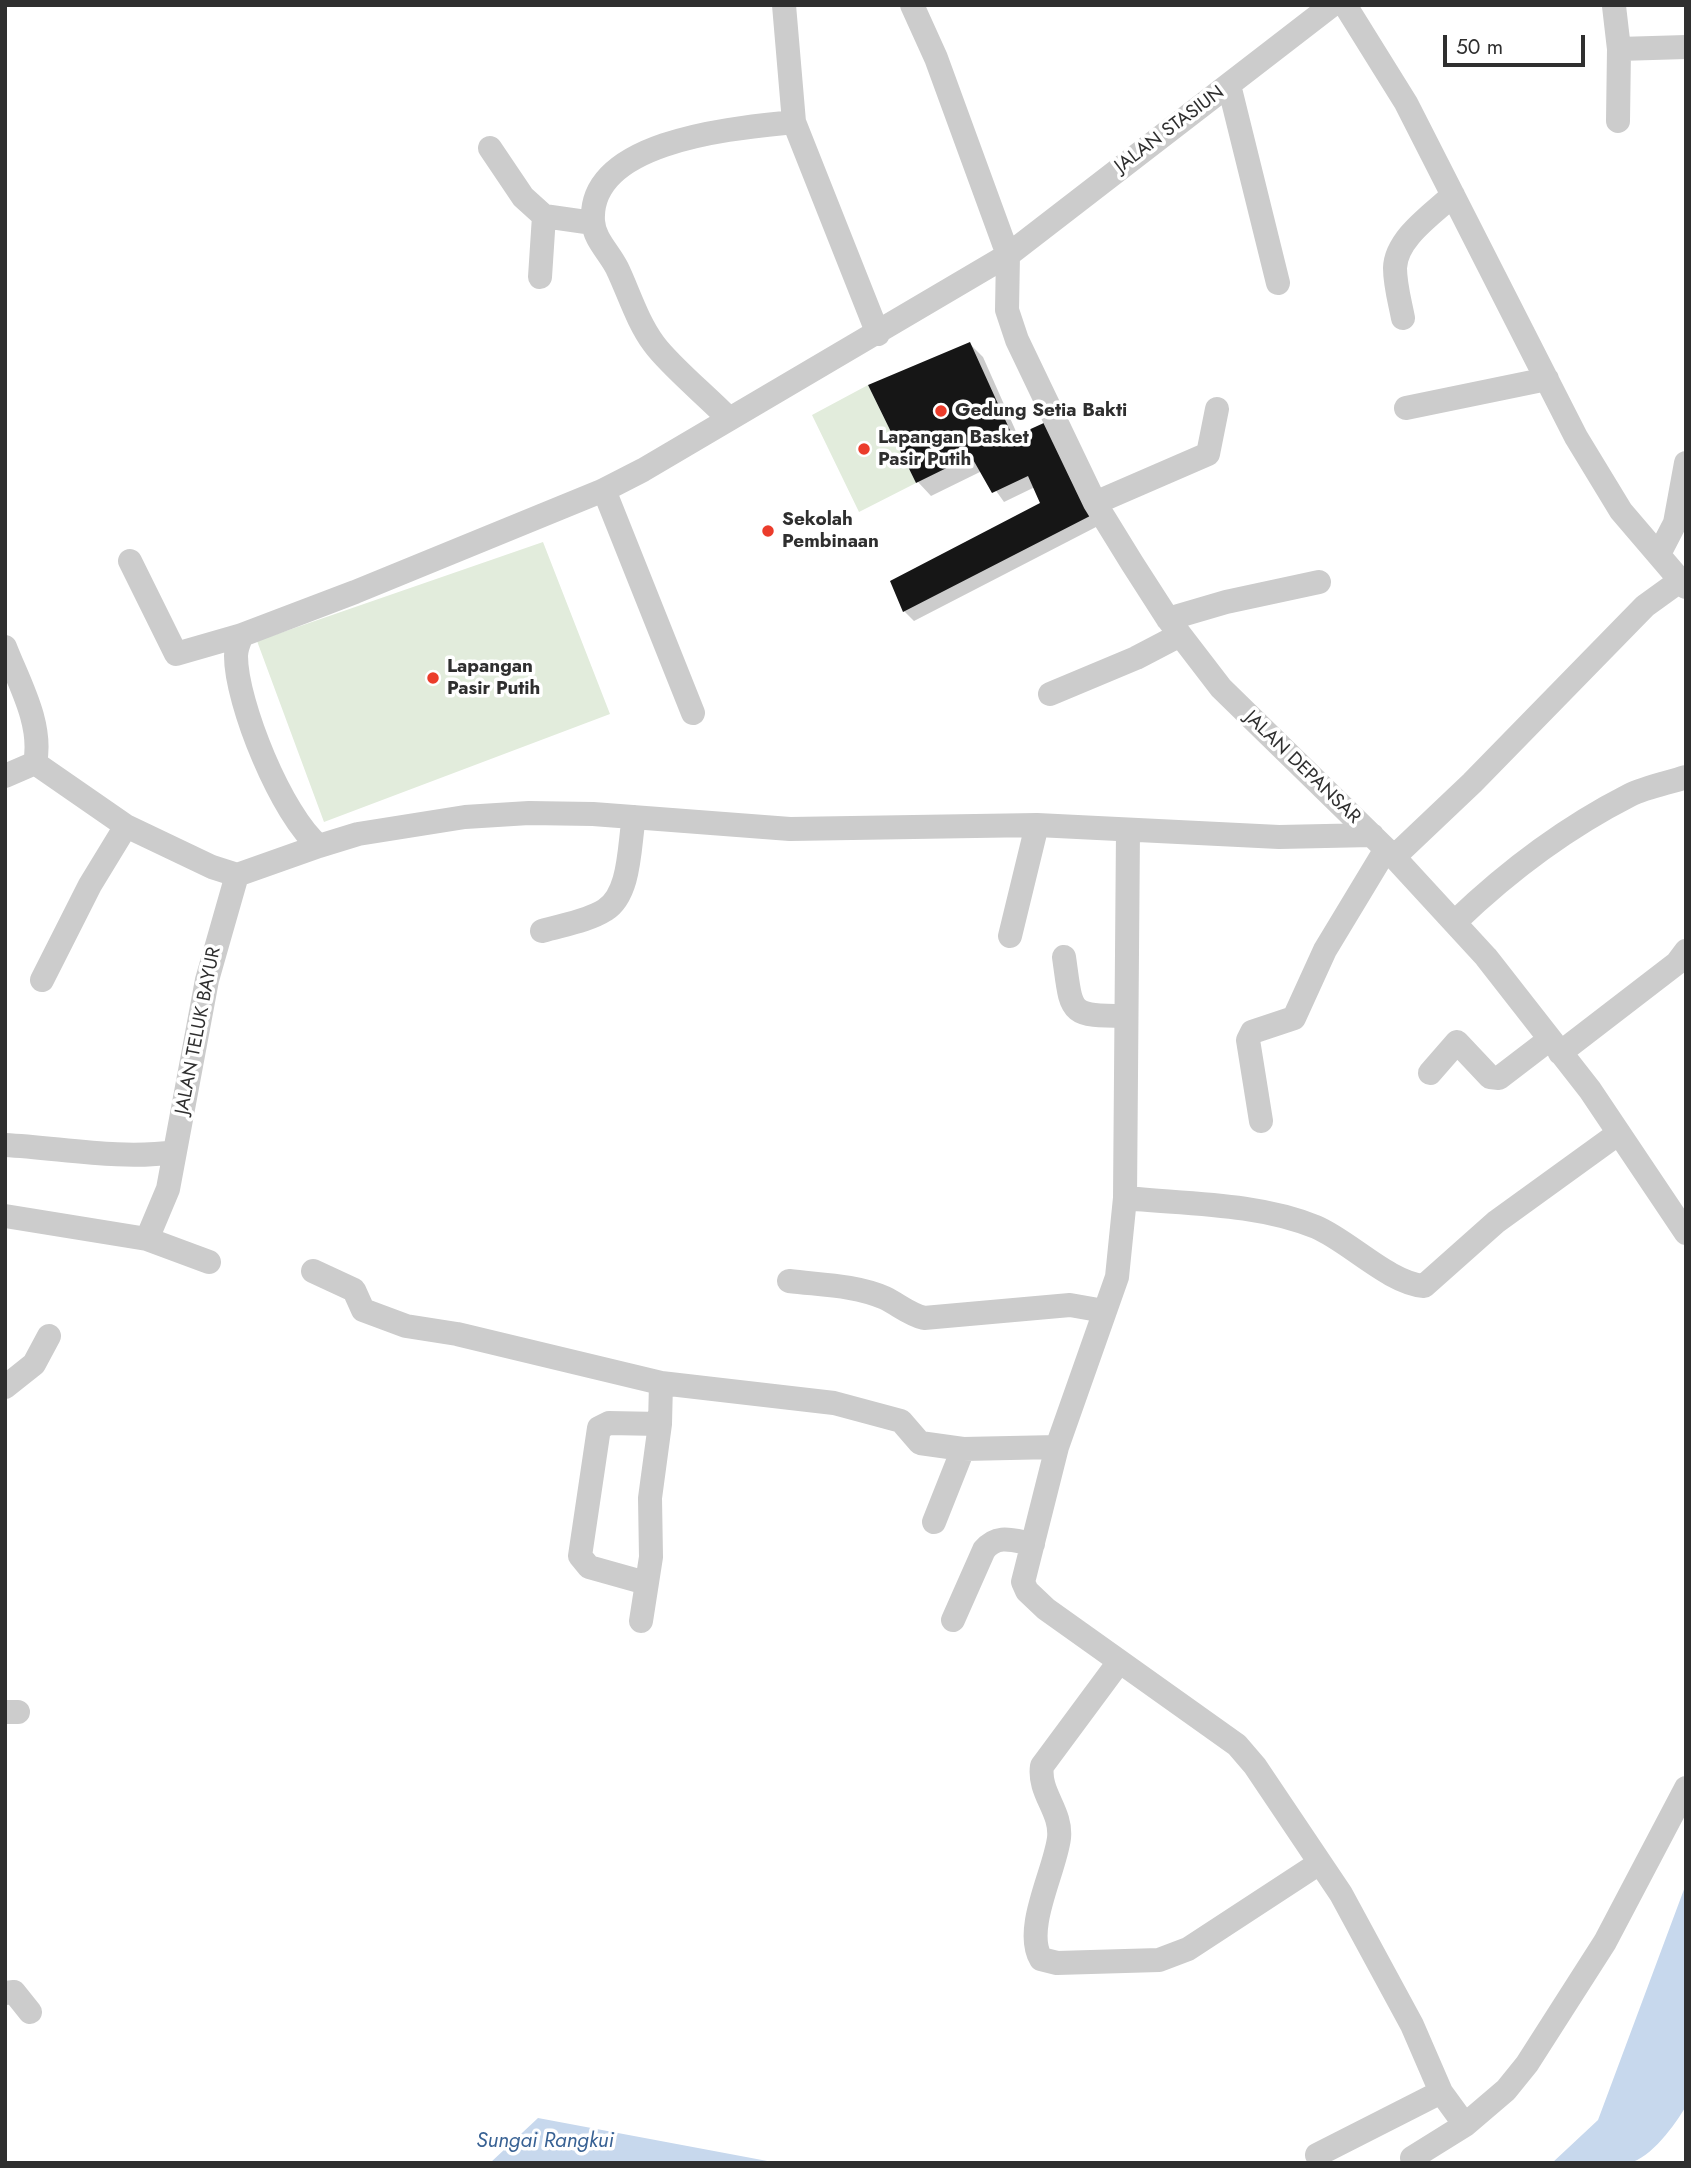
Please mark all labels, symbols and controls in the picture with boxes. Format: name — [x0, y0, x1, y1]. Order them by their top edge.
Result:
scale bar — [1446, 21, 1588, 65]
text: 50 m — [1456, 32, 1503, 62]
street label: JALAN STASIUN — [1111, 82, 1229, 178]
place label: Gedung Setia Bakti — [955, 400, 1127, 422]
marker: Gedung Setia Bakti — [933, 403, 949, 419]
place label: Lapangan Basket Pasir Putih — [878, 427, 1029, 471]
marker: Lapangan Basket Pasir Putih — [856, 441, 872, 457]
place label: Sekolah Pembinaan — [782, 509, 879, 553]
marker: Sekolah Pembinaan — [760, 523, 776, 539]
place label: Lapangan Pasir Putih — [447, 656, 540, 700]
marker: Lapangan Pasir Putih — [425, 670, 441, 686]
street label: JALAN DEPANSAR — [1239, 707, 1365, 829]
street label: JALAN TELUK BAYUR — [172, 945, 226, 1117]
water label: Sungai Rangkui — [476, 2129, 614, 2155]

